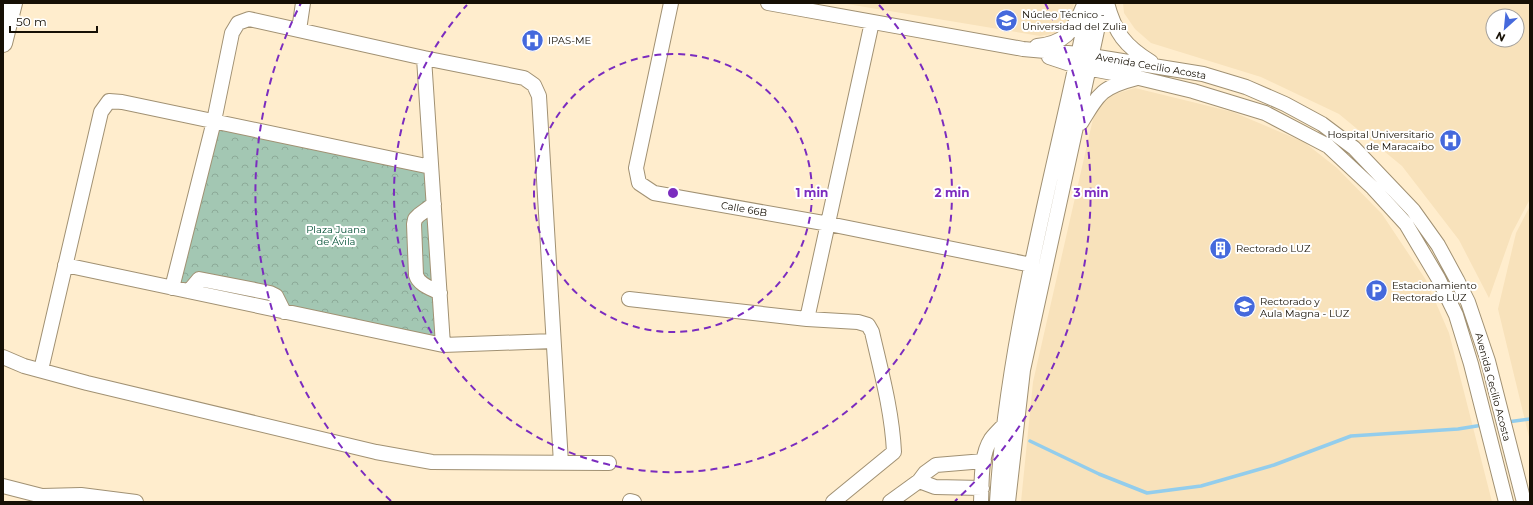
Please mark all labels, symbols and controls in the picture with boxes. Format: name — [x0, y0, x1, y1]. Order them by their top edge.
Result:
school or university icon: Núcleo Técnico - Universidad del Zulia — [994, 7, 1020, 33]
scale bar — [10, 8, 97, 34]
place label: Núcleo Técnico - Universidad del Zulia — [1022, 8, 1127, 33]
north arrow — [1485, 8, 1525, 48]
text: 50 m — [16, 14, 47, 29]
hospital icon: IPAS-ME — [519, 27, 545, 53]
text: N — [1493, 29, 1508, 45]
place label: IPAS-ME — [548, 34, 592, 47]
street label: Avenida Cecilio Acosta — [1095, 50, 1207, 82]
hospital icon: Hospital Universitario de Maracaibo — [1437, 127, 1463, 153]
place label: Hospital Universitario de Maracaibo — [1327, 128, 1434, 153]
text: 1 min — [796, 185, 828, 200]
text: 2 min — [935, 185, 969, 200]
text: 3 min — [1073, 185, 1109, 200]
centre of rings — [666, 186, 680, 200]
street label: Calle 66B — [720, 199, 768, 219]
park label: Plaza Juana de Ávila — [306, 223, 366, 248]
building icon: Rectorado LUZ — [1208, 235, 1234, 261]
place label: Rectorado LUZ — [1236, 242, 1311, 255]
parking icon: Estacionamiento Rectorado LUZ — [1363, 278, 1389, 304]
place label: Estacionamiento Rectorado LUZ — [1392, 279, 1477, 304]
school or university icon: Rectorado y Aula Magna - LUZ — [1231, 294, 1257, 320]
place label: Rectorado y Aula Magna - LUZ — [1260, 295, 1350, 320]
street label: Avenida Cecilio Acosta — [1472, 331, 1514, 443]

